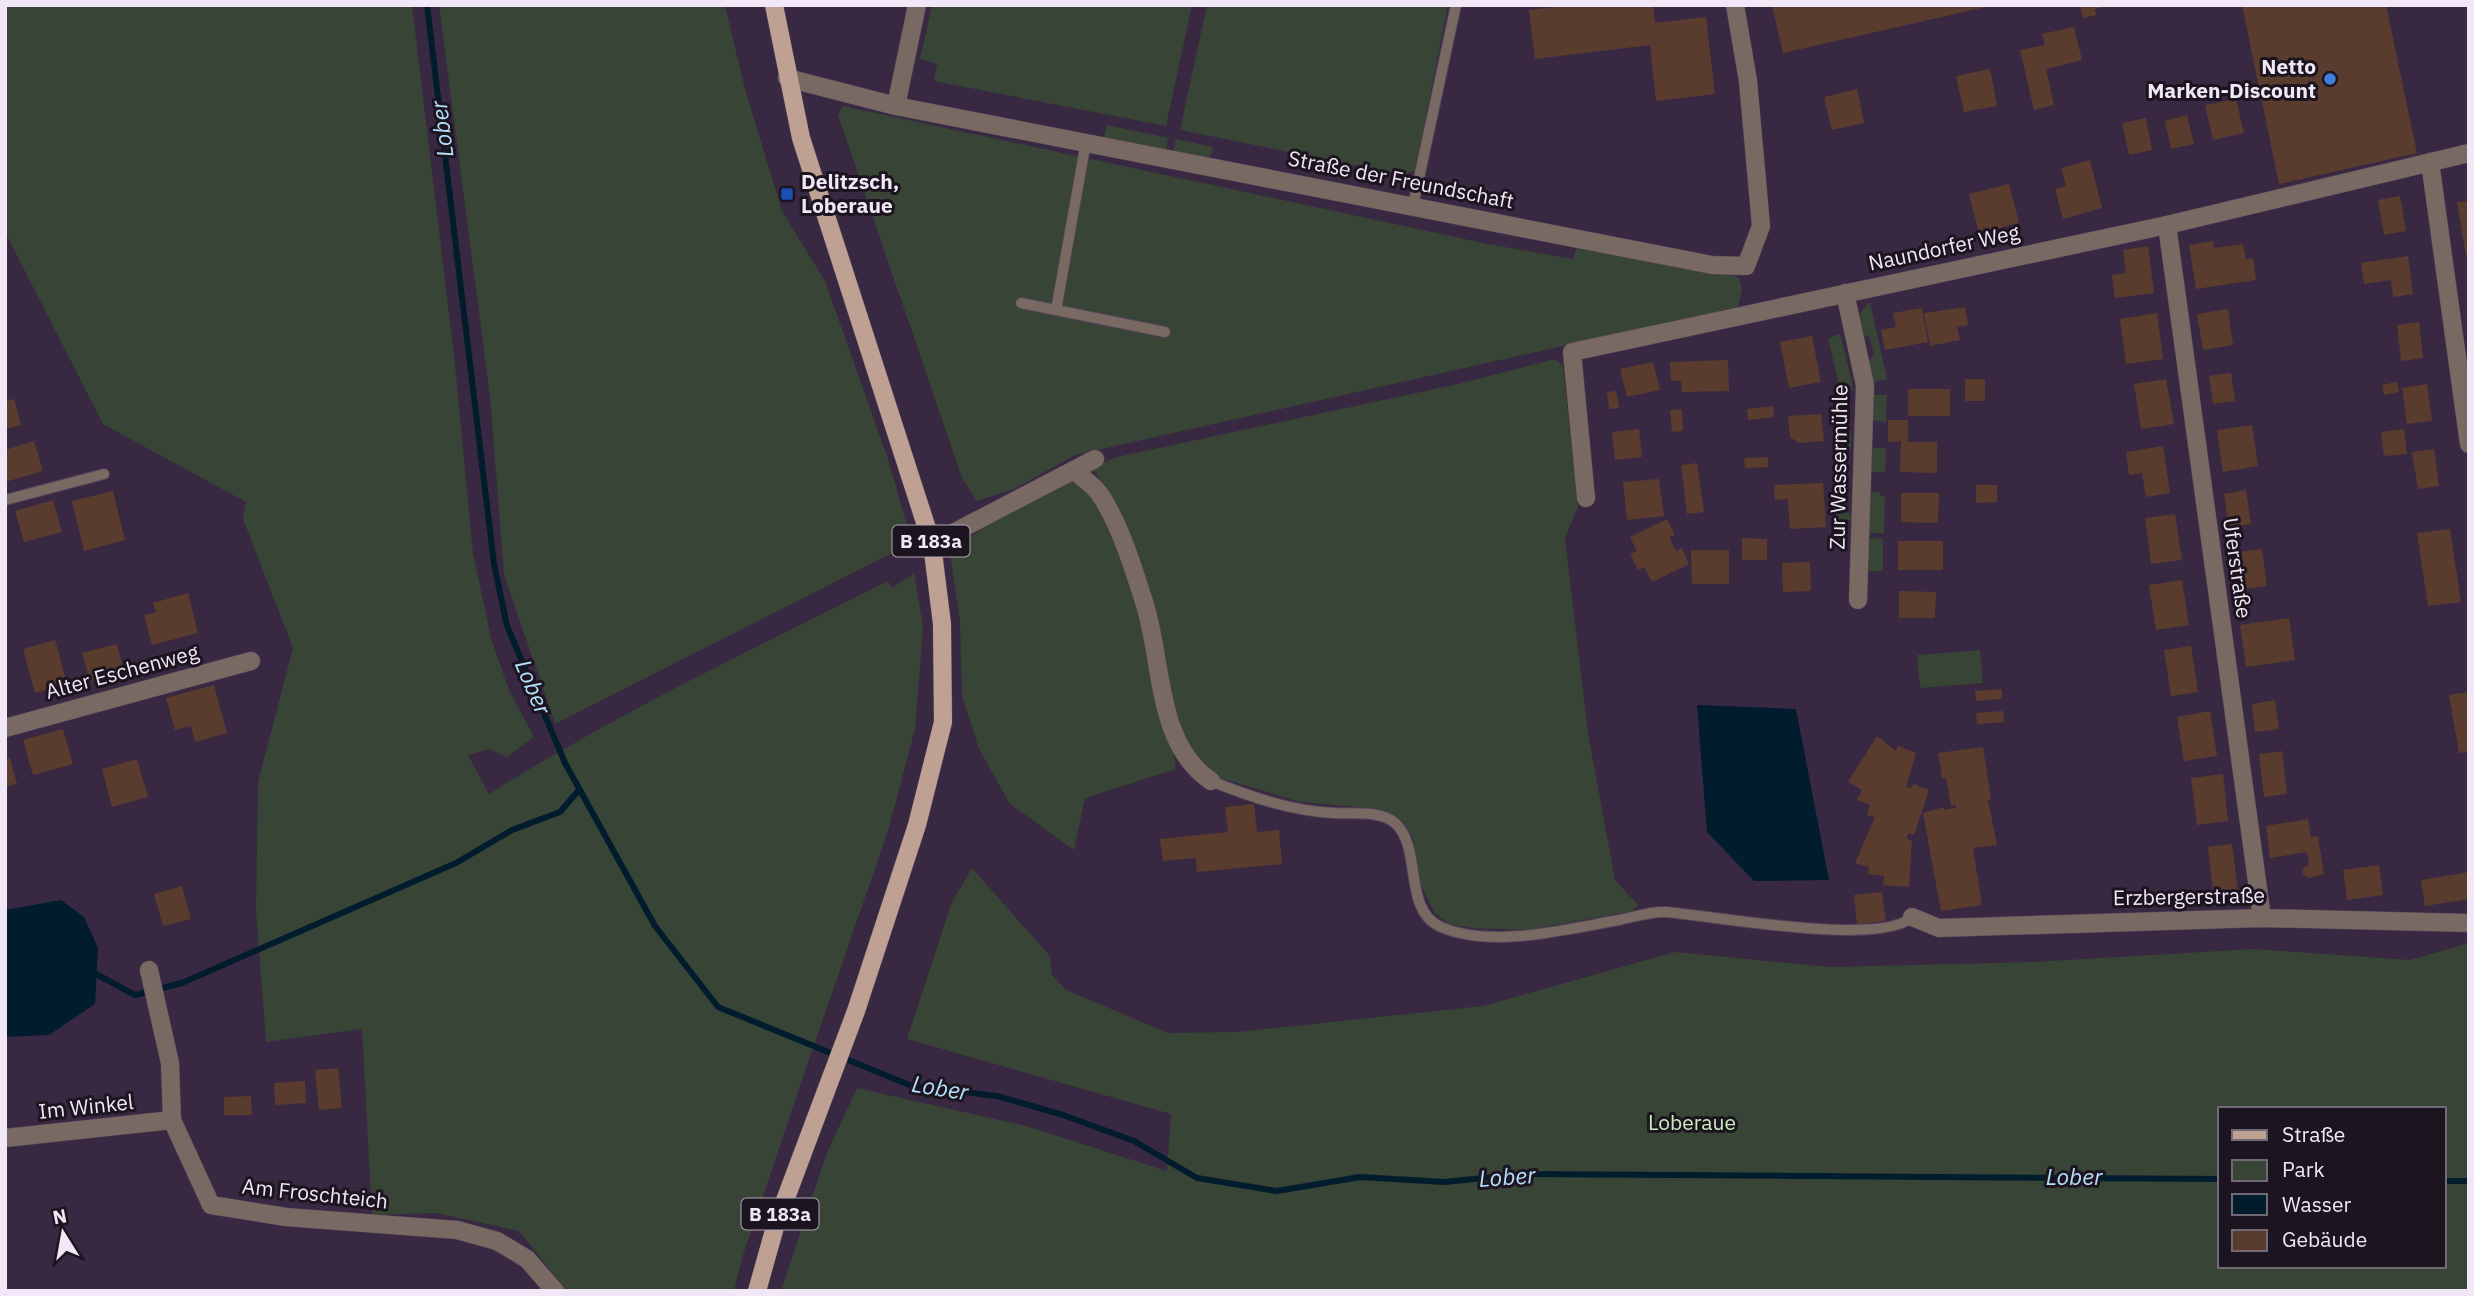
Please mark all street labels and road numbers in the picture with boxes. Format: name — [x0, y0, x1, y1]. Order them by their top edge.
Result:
street label: Straße der Freundschaft — [1286, 143, 1516, 215]
street label: Naundorfer Weg — [1866, 217, 2022, 277]
street label: Zur Wassermühle — [1823, 384, 1853, 550]
street label: Uferstraße — [2217, 516, 2259, 620]
road number: B 183a — [892, 526, 970, 556]
street label: Alter Eschenweg — [42, 637, 201, 705]
street label: Erzbergerstraße — [2113, 881, 2265, 911]
street label: Im Winkel — [37, 1087, 135, 1125]
street label: Am Froschteich — [241, 1171, 390, 1215]
road number: B 183a — [742, 1198, 818, 1230]

